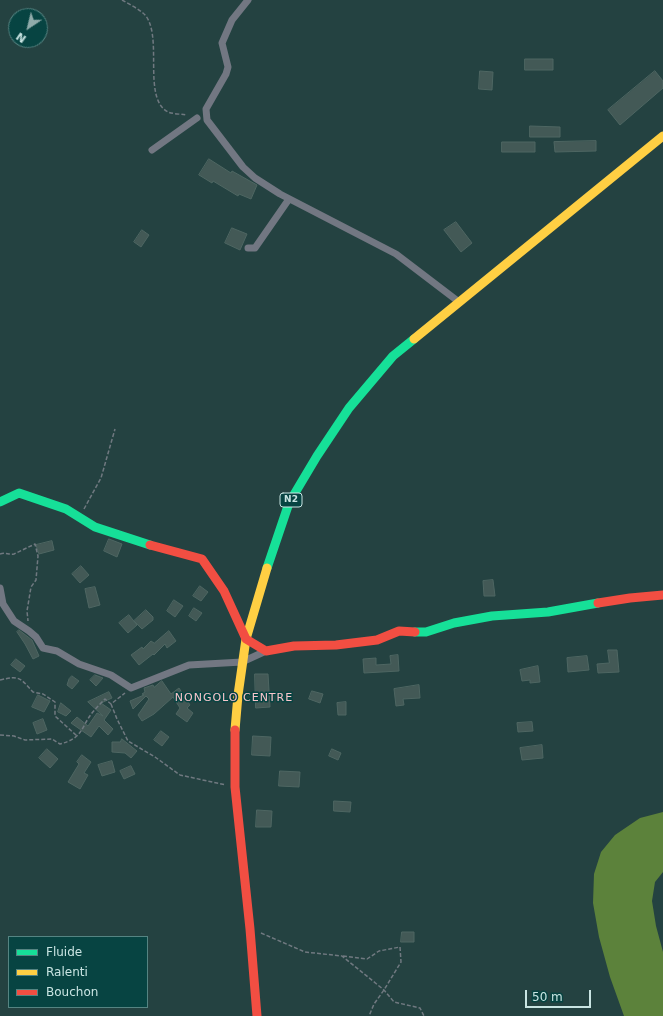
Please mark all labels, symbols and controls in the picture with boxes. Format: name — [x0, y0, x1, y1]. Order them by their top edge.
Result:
north arrow — [8, 8, 48, 48]
text: N — [14, 29, 29, 45]
road number: N2 — [280, 493, 302, 507]
district label: NONGOLO CENTRE — [175, 691, 293, 705]
legend — [8, 936, 148, 1008]
text: Fluide — [46, 945, 82, 959]
text: Ralenti — [46, 965, 88, 979]
scale bar — [527, 982, 593, 1008]
text: Bouchon — [46, 985, 98, 999]
text: 50 m — [532, 990, 563, 1004]

